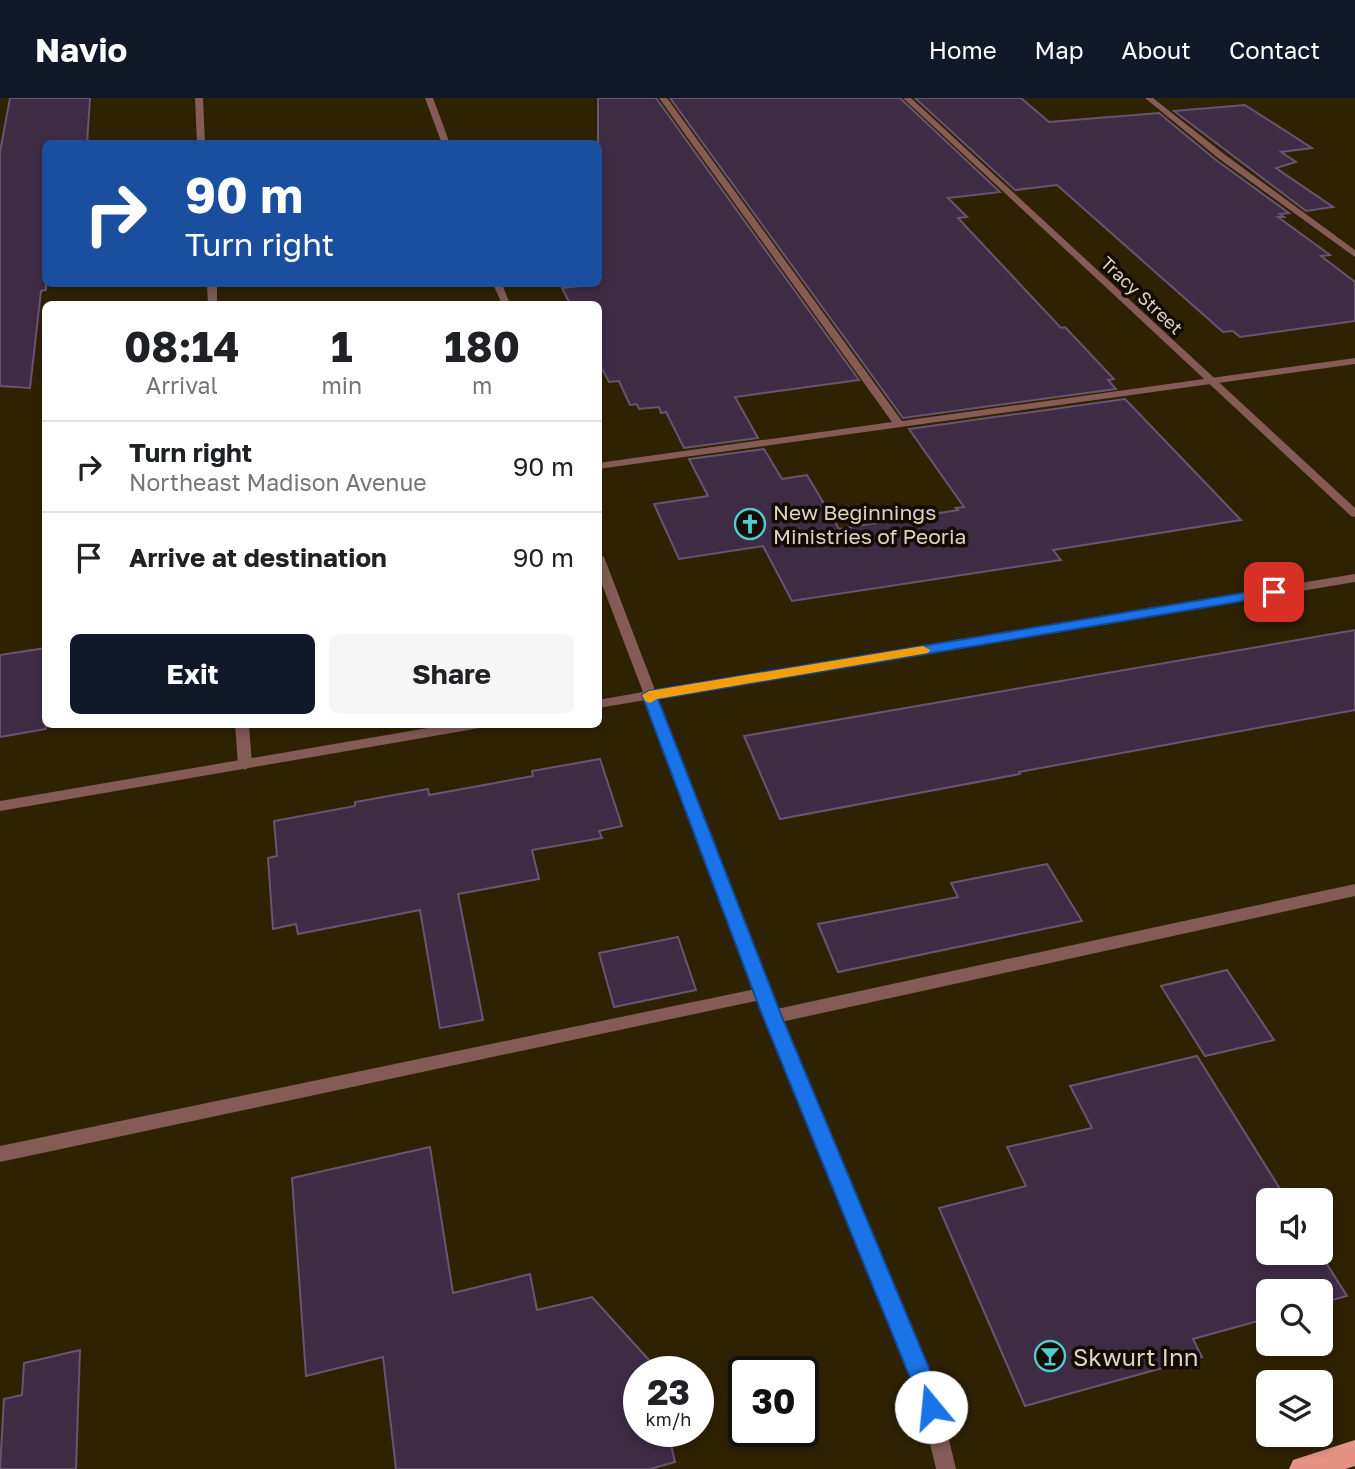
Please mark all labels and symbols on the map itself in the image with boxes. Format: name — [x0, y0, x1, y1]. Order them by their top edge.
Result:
street label: Tracy Street — [1097, 252, 1187, 338]
place label: New Beginnings Ministries of Peoria — [773, 499, 966, 549]
church icon: New Beginnings Ministries of Peoria — [733, 507, 767, 541]
pin — [1244, 562, 1304, 622]
bar icon: Skwurt Inn — [1033, 1339, 1067, 1373]
place label: Skwurt Inn — [1073, 1342, 1199, 1371]
speed limit sign: 30 — [728, 1356, 819, 1447]
position arrow — [894, 1370, 968, 1444]

